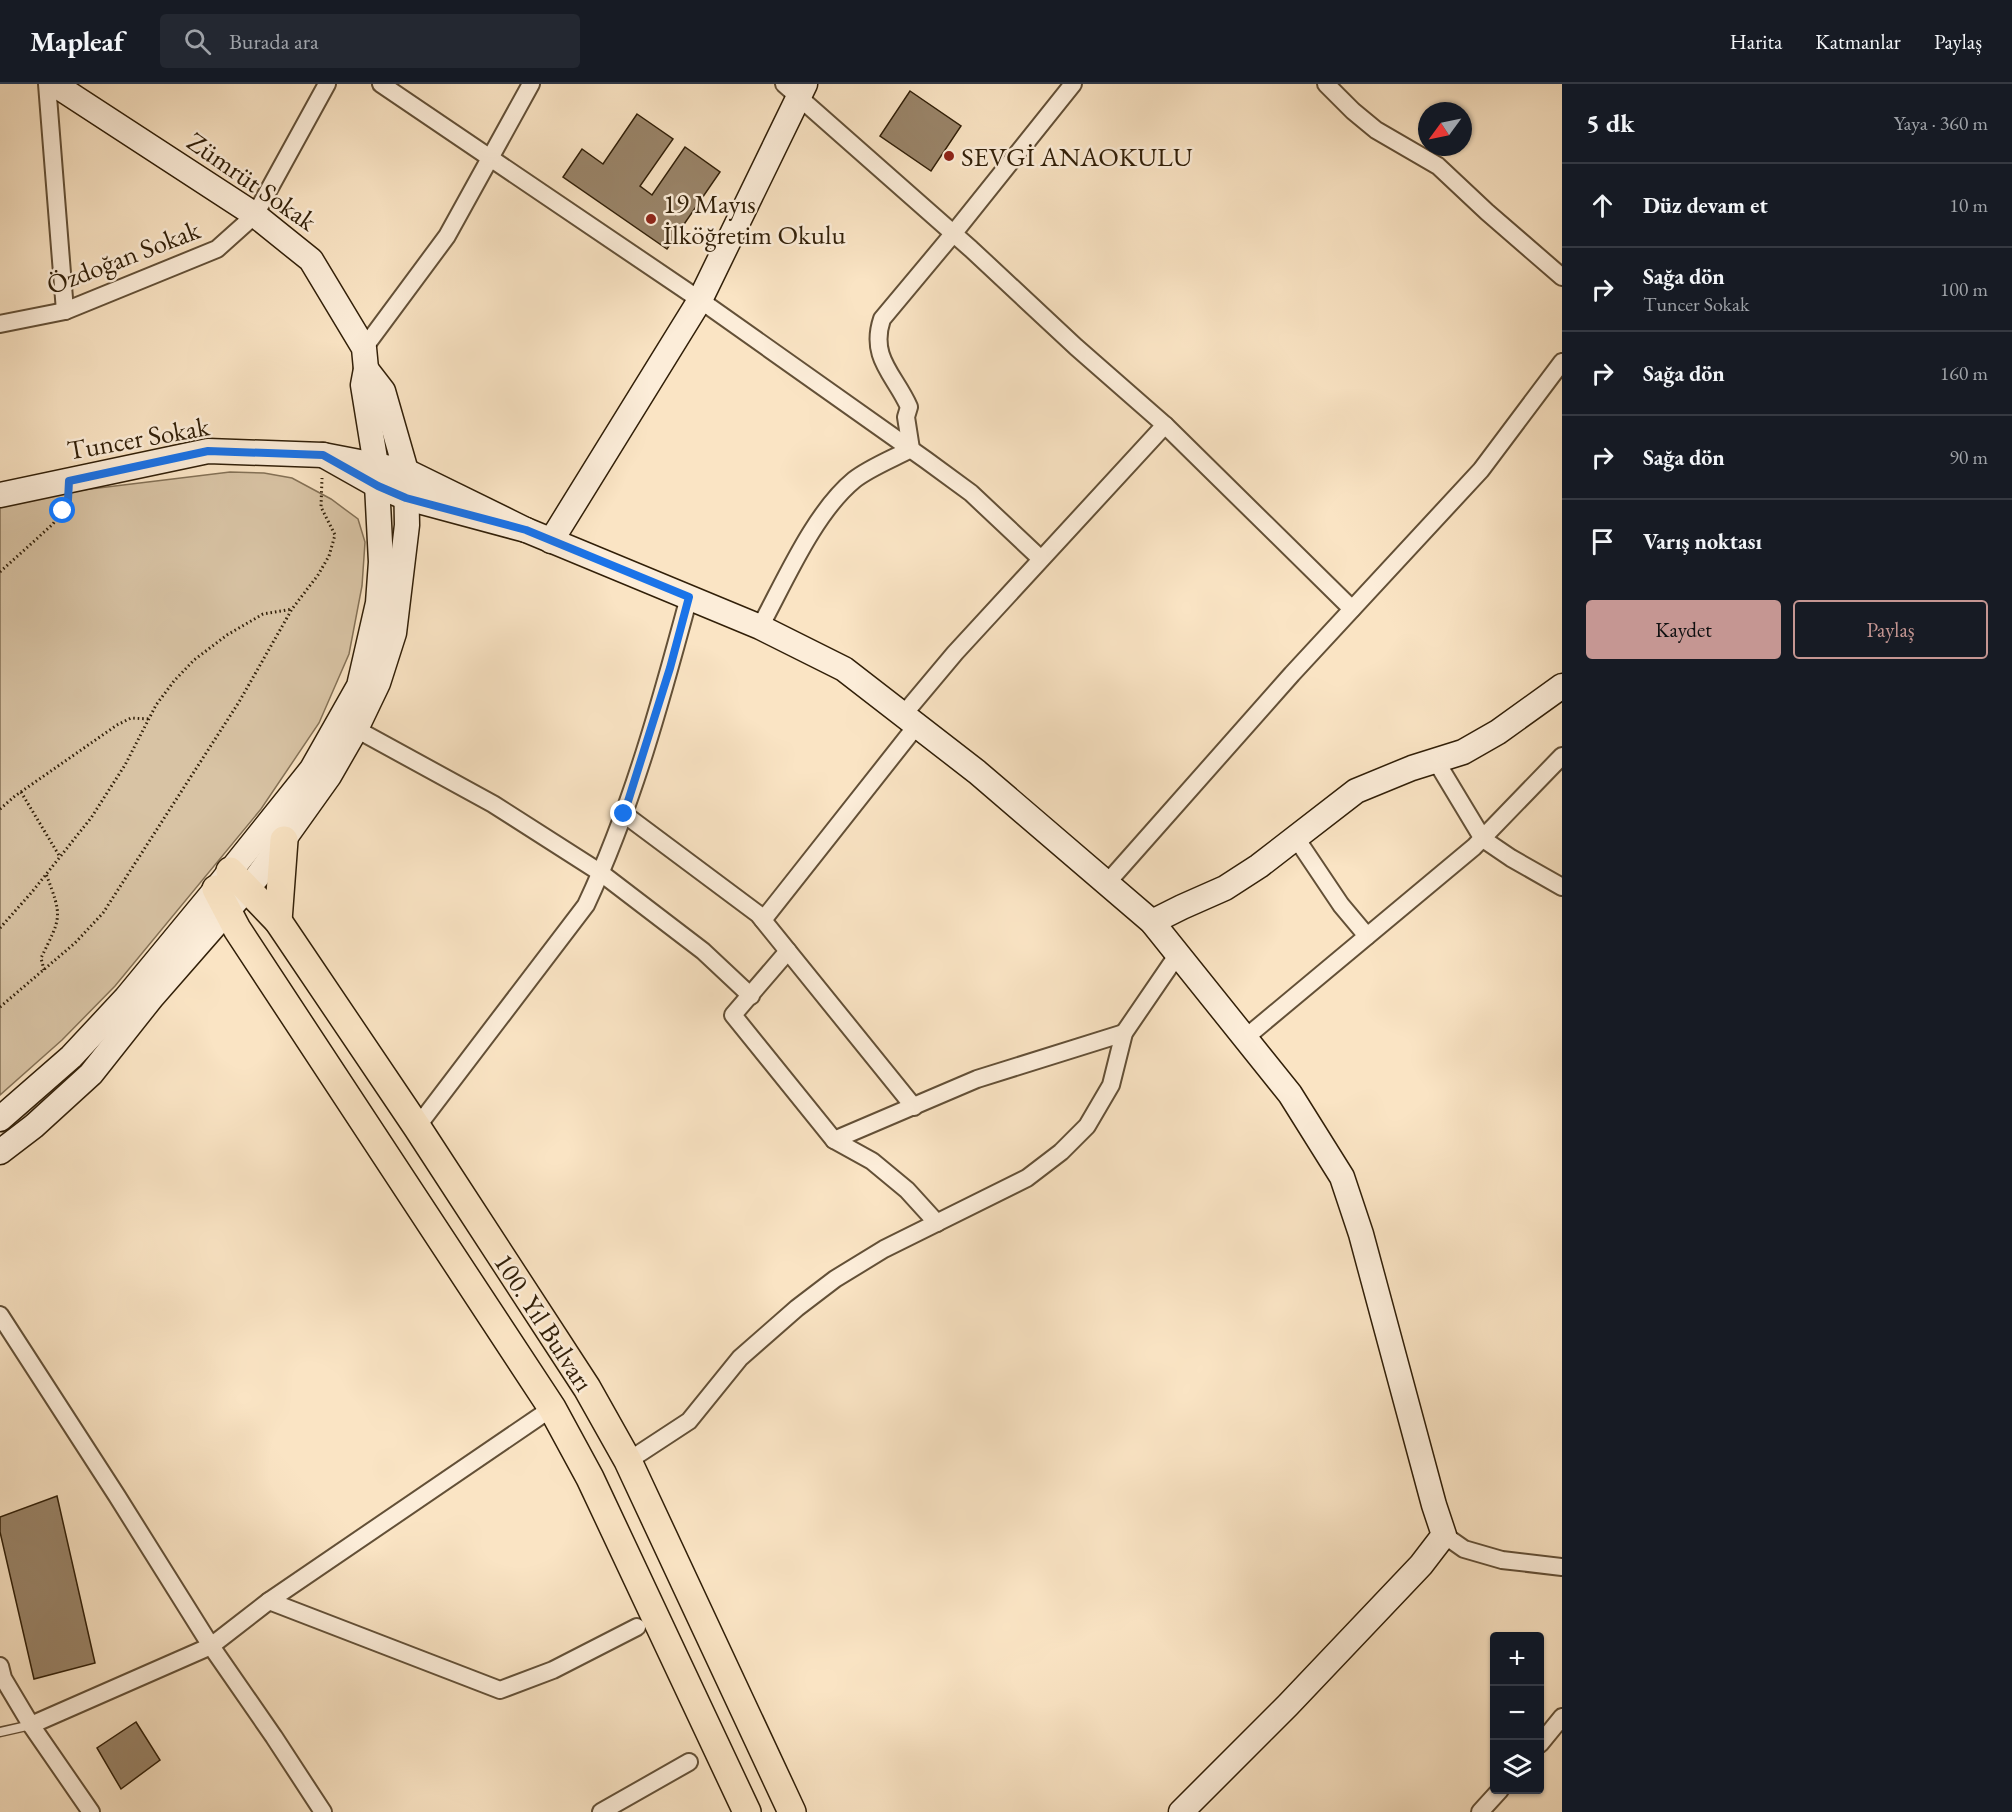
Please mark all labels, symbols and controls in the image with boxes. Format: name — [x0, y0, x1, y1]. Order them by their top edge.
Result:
search box — [160, 14, 580, 68]
text: Mapleaf — [30, 23, 124, 59]
icon: search — [181, 25, 214, 58]
text: Burada ara — [229, 27, 319, 56]
text: Harita — [1730, 28, 1782, 55]
text: Katmanlar — [1815, 28, 1901, 55]
text: Paylaş — [1934, 28, 1982, 55]
north arrow — [1418, 102, 1472, 156]
text: 5 dk — [1586, 106, 1635, 140]
text: Yaya · 360 m — [1894, 110, 1988, 136]
street label: Zümrüt Sokak — [180, 124, 324, 239]
place label: SEVGİ ANAOKULU — [961, 139, 1193, 174]
marker: SEVGİ ANAOKULU — [942, 149, 956, 163]
place label: 19 Mayıs İlköğretim Okulu — [663, 186, 846, 252]
icon: ahead — [1586, 189, 1619, 222]
text: Düz devam et — [1643, 191, 1768, 220]
text: 10 m — [1949, 192, 1988, 218]
street label: Özdoğan Sokak — [41, 212, 205, 302]
marker: 19 Mayıs İlköğretim Okulu — [644, 212, 658, 226]
text: Sağa dön — [1643, 262, 1725, 291]
icon: right — [1586, 273, 1619, 306]
text: 100 m — [1940, 276, 1988, 302]
text: Tuncer Sokak — [1643, 291, 1749, 317]
icon: right — [1586, 357, 1619, 390]
text: Sağa dön — [1643, 359, 1725, 388]
text: 160 m — [1940, 360, 1988, 386]
street label: Tuncer Sokak — [64, 408, 212, 468]
icon: right — [1586, 441, 1619, 474]
text: Sağa dön — [1643, 443, 1725, 472]
text: 90 m — [1949, 444, 1988, 470]
route start — [49, 497, 75, 523]
icon: arrive — [1586, 525, 1619, 558]
text: Varış noktası — [1643, 527, 1762, 556]
button: Kaydet — [1586, 600, 1781, 659]
button: Paylaş — [1793, 600, 1988, 659]
route end — [610, 800, 636, 826]
street label: 100. Yıl Bulvarı — [486, 1246, 602, 1398]
map controls — [1490, 1632, 1544, 1794]
button: + — [1490, 1632, 1544, 1686]
button: − — [1490, 1686, 1544, 1740]
button: layers — [1490, 1740, 1544, 1794]

